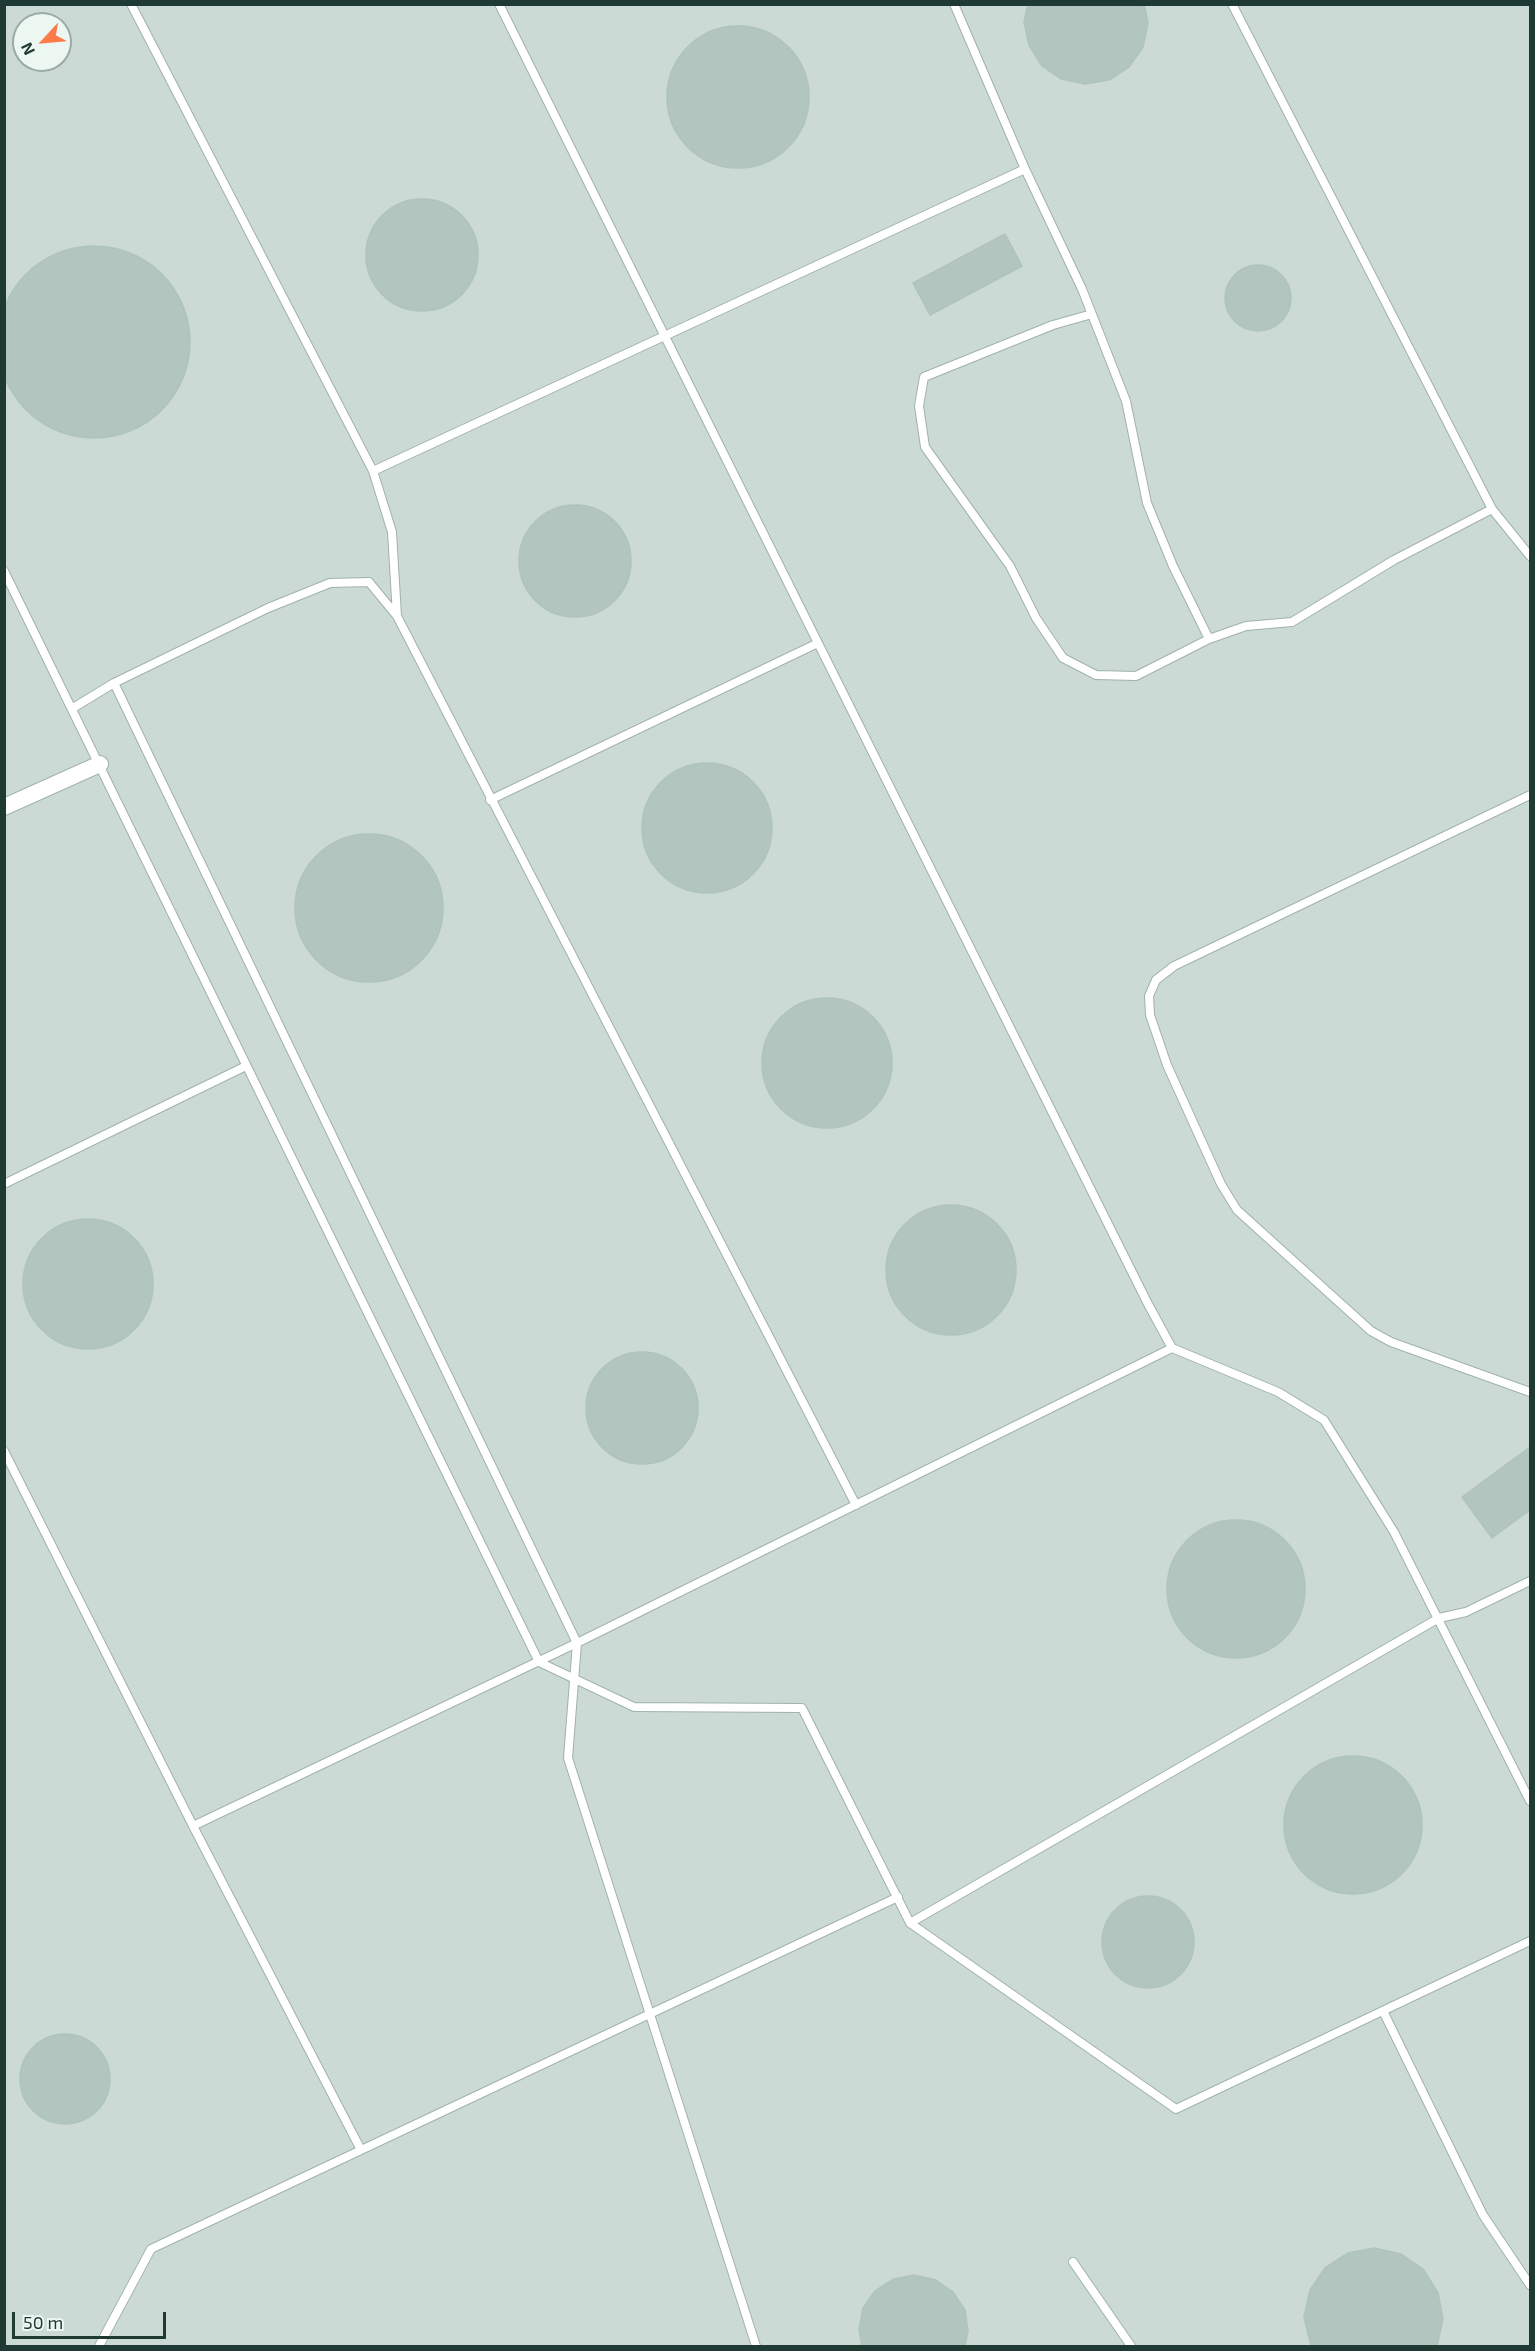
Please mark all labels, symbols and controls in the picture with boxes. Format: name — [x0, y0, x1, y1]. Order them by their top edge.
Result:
north arrow — [12, 12, 72, 72]
text: N — [16, 40, 38, 59]
scale bar — [15, 2300, 170, 2338]
text: 50 m — [23, 2311, 63, 2333]

